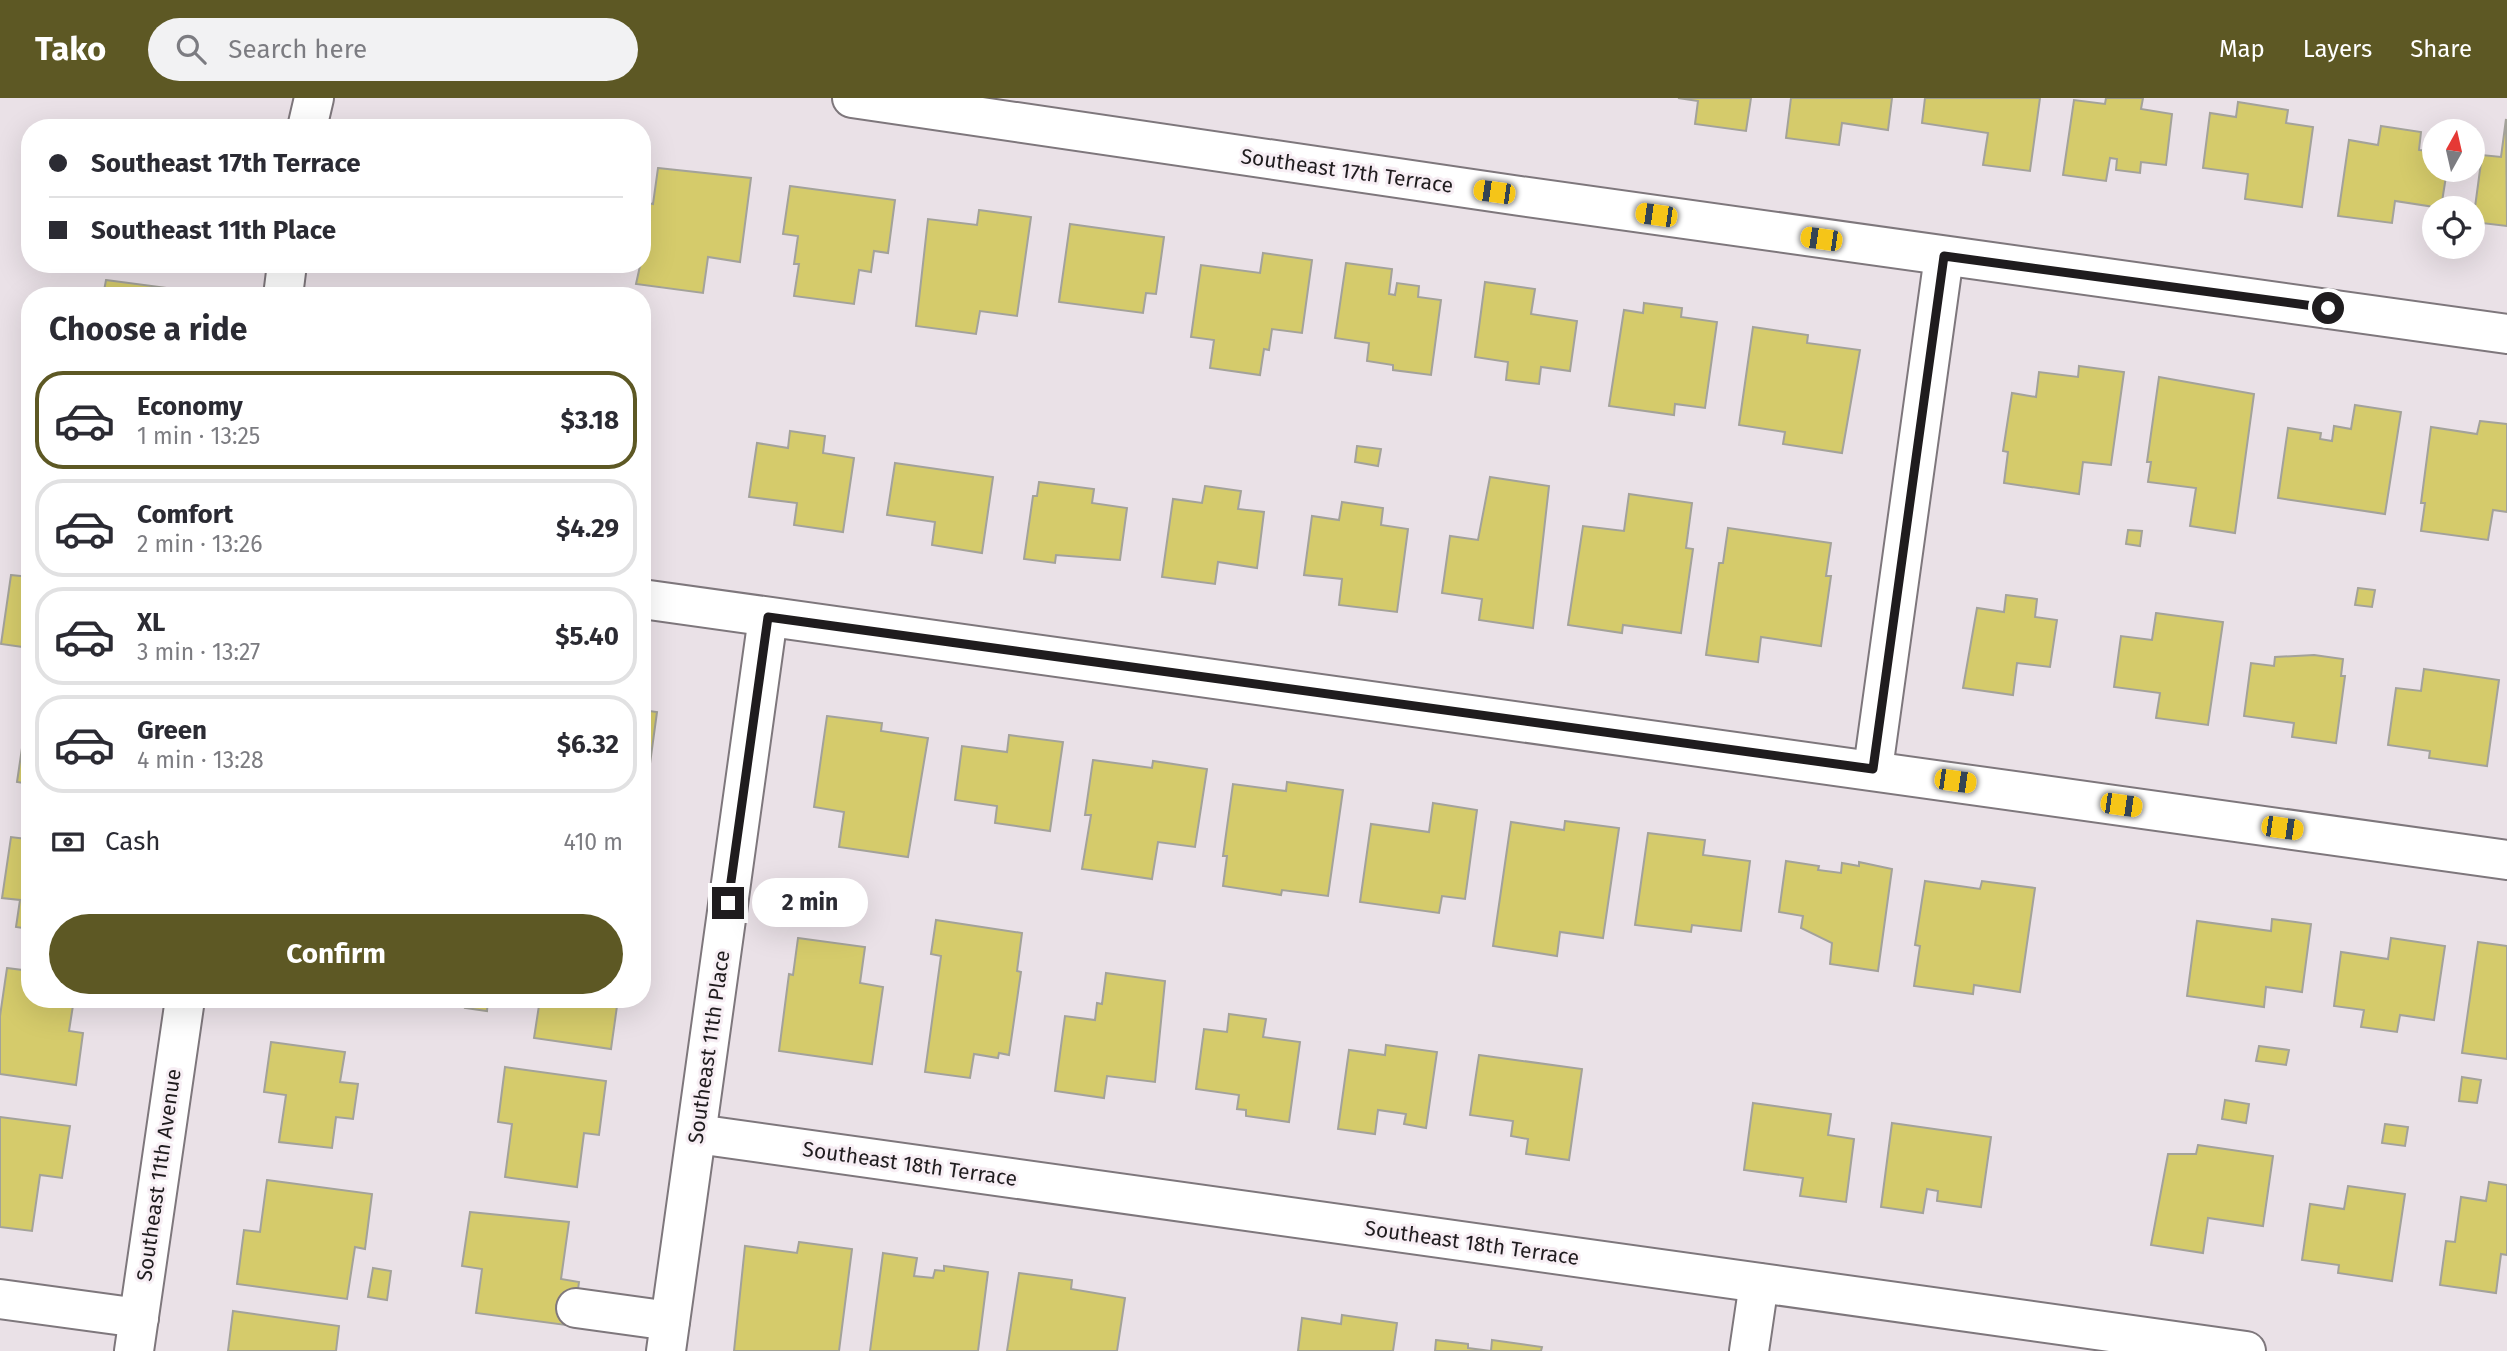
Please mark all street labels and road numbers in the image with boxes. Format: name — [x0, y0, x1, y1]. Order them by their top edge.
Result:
street label: Southeast 17th Terrace — [1239, 143, 1455, 199]
street label: Southeast 11th Place — [683, 949, 735, 1145]
street label: Southeast 11th Avenue — [131, 1067, 187, 1283]
street label: Southeast 18th Terrace — [801, 1136, 1019, 1192]
street label: Southeast 18th Terrace — [1363, 1215, 1581, 1271]

